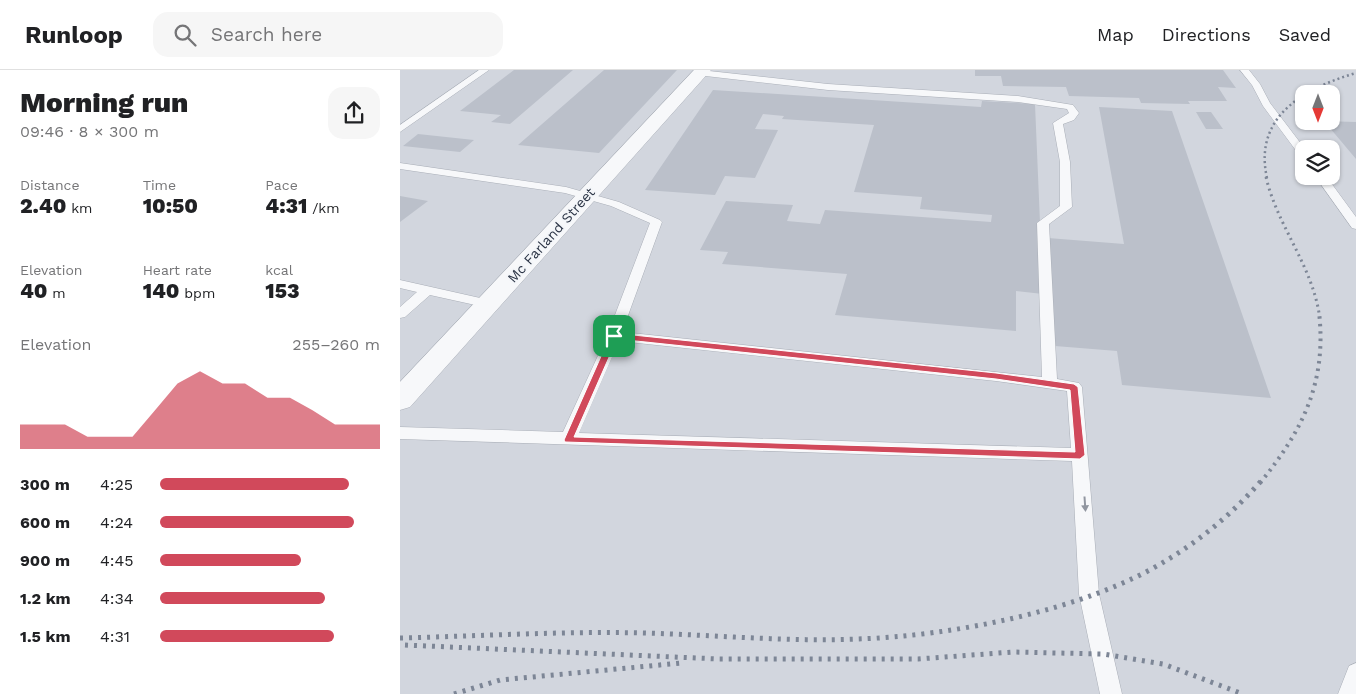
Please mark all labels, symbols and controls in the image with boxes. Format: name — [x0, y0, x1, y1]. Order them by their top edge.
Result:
search box — [153, 12, 503, 57]
text: Runloop — [25, 21, 123, 49]
icon: search — [171, 21, 199, 49]
text: Search here — [211, 23, 322, 46]
text: Map — [1097, 24, 1134, 45]
text: Directions — [1162, 24, 1251, 45]
text: Saved — [1279, 24, 1331, 45]
north arrow — [1295, 85, 1340, 130]
map controls — [1295, 85, 1340, 185]
text: Morning run — [20, 86, 188, 119]
button: share — [328, 87, 380, 139]
text: 09:46 · 8 × 300 m — [20, 122, 159, 141]
button: layers — [1295, 140, 1340, 185]
text: Distance — [20, 177, 80, 193]
text: Time — [143, 177, 176, 193]
text: Pace — [265, 177, 298, 193]
street label: Mc Farland Street — [504, 184, 598, 286]
text: 2.40 — [20, 193, 66, 218]
text: 10:50 — [143, 193, 198, 218]
text: 4:31 — [265, 193, 307, 218]
text: km — [66, 200, 92, 216]
text: /km — [307, 200, 340, 216]
text: Elevation — [20, 262, 83, 278]
text: Heart rate — [143, 262, 212, 278]
text: kcal — [265, 262, 293, 278]
text: 40 — [20, 278, 48, 303]
text: 140 — [143, 278, 180, 303]
text: 153 — [265, 278, 299, 303]
text: m — [48, 285, 66, 301]
text: bpm — [180, 285, 215, 301]
pin — [593, 315, 635, 357]
icon: arrive — [600, 322, 628, 350]
text: Elevation — [20, 335, 91, 354]
text: 255–260 m — [292, 335, 380, 354]
text: 300 m — [20, 475, 70, 494]
text: 4:25 — [100, 475, 133, 494]
one-way arrow — [1081, 496, 1089, 512]
text: 600 m — [20, 513, 70, 532]
text: 4:24 — [100, 513, 133, 532]
text: 900 m — [20, 551, 70, 570]
text: 4:45 — [100, 551, 134, 570]
text: 1.2 km — [20, 589, 71, 608]
text: 4:34 — [100, 589, 134, 608]
text: 1.5 km — [20, 627, 70, 646]
text: 4:31 — [100, 627, 130, 646]

